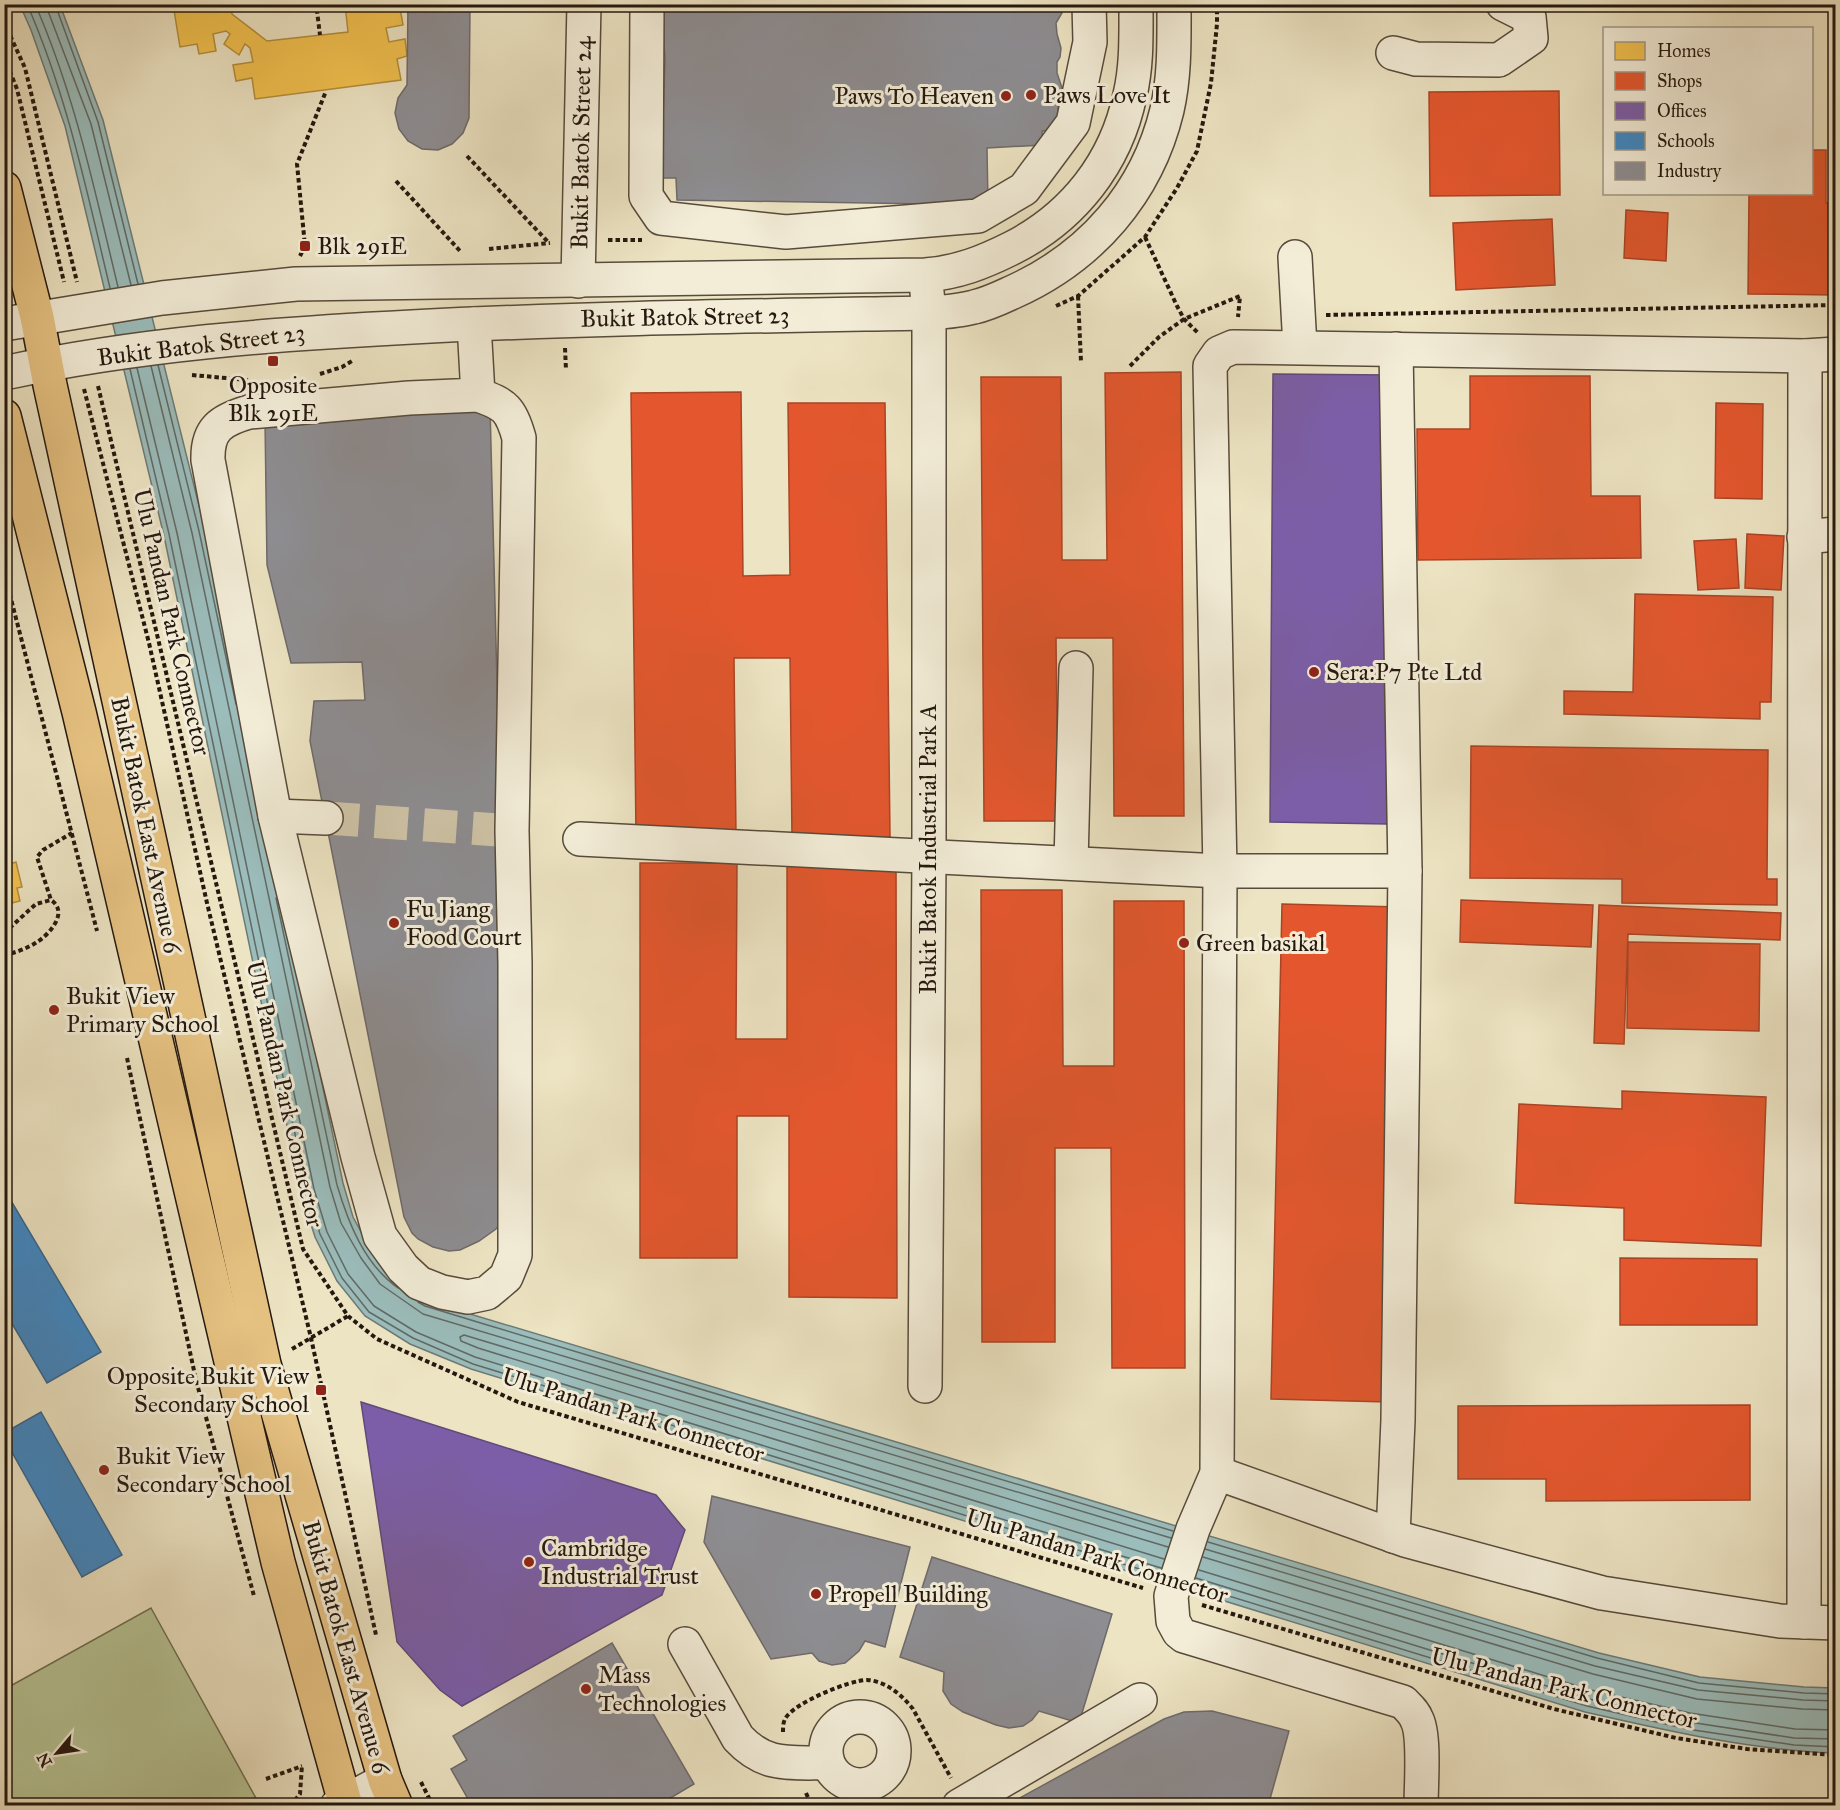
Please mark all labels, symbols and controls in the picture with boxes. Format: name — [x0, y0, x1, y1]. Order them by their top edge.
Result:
legend — [1603, 27, 1813, 195]
street label: Bukit Batok Street 24 — [564, 36, 598, 250]
text: Homes — [1657, 40, 1711, 62]
text: Shops — [1657, 70, 1702, 92]
place label: Paws Love It — [1043, 80, 1171, 110]
place label: Paws To Heaven — [835, 81, 994, 111]
marker: Paws Love It — [1024, 88, 1038, 102]
marker: Paws To Heaven — [999, 89, 1013, 103]
text: Offices — [1657, 100, 1707, 122]
text: Schools — [1657, 130, 1715, 152]
text: Industry — [1657, 160, 1722, 182]
place label: Blk 291E — [317, 231, 407, 261]
marker: Blk 291E — [298, 239, 312, 253]
street label: Bukit Batok Street 23 — [580, 300, 790, 334]
street label: Bukit Batok Street 23 — [95, 317, 307, 373]
marker: Opposite Blk 291E — [266, 354, 280, 368]
place label: Opposite Blk 291E — [228, 370, 318, 428]
street label: Ulu Pandan Park Connector — [127, 486, 217, 758]
place label: Sera:P7 Pte Ltd — [1326, 657, 1482, 687]
marker: Sera:P7 Pte Ltd — [1307, 665, 1321, 679]
street label: Bukit Batok East Avenue 6 — [104, 694, 188, 957]
street label: Bukit Batok Industrial Park A — [913, 704, 943, 994]
place label: Fu Jiang Food Court — [406, 894, 522, 952]
marker: Fu Jiang Food Court — [387, 916, 401, 930]
place label: Green basikal — [1196, 928, 1326, 958]
marker: Green basikal — [1177, 936, 1191, 950]
street label: Ulu Pandan Park Connector — [240, 958, 330, 1230]
place label: Bukit View Primary School — [66, 981, 220, 1039]
marker: Bukit View Primary School — [47, 1003, 61, 1017]
place label: Opposite Bukit View Secondary School — [107, 1361, 310, 1419]
street label: Ulu Pandan Park Connector — [498, 1361, 768, 1469]
marker: Opposite Bukit View Secondary School — [314, 1383, 328, 1397]
place label: Bukit View Secondary School — [116, 1441, 291, 1499]
marker: Bukit View Secondary School — [97, 1463, 111, 1477]
street label: Ulu Pandan Park Connector — [962, 1502, 1232, 1610]
street label: Bukit Batok East Avenue 6 — [295, 1517, 397, 1778]
place label: Cambridge Industrial Trust — [541, 1533, 699, 1591]
marker: Cambridge Industrial Trust — [522, 1555, 536, 1569]
place label: Propell Building — [828, 1579, 988, 1609]
marker: Propell Building — [809, 1587, 823, 1601]
street label: Ulu Pandan Park Connector — [1428, 1640, 1700, 1736]
place label: Mass Technologies — [598, 1660, 726, 1718]
marker: Mass Technologies — [579, 1682, 593, 1696]
north arrow — [27, 1723, 87, 1783]
text: N — [33, 1749, 56, 1771]

